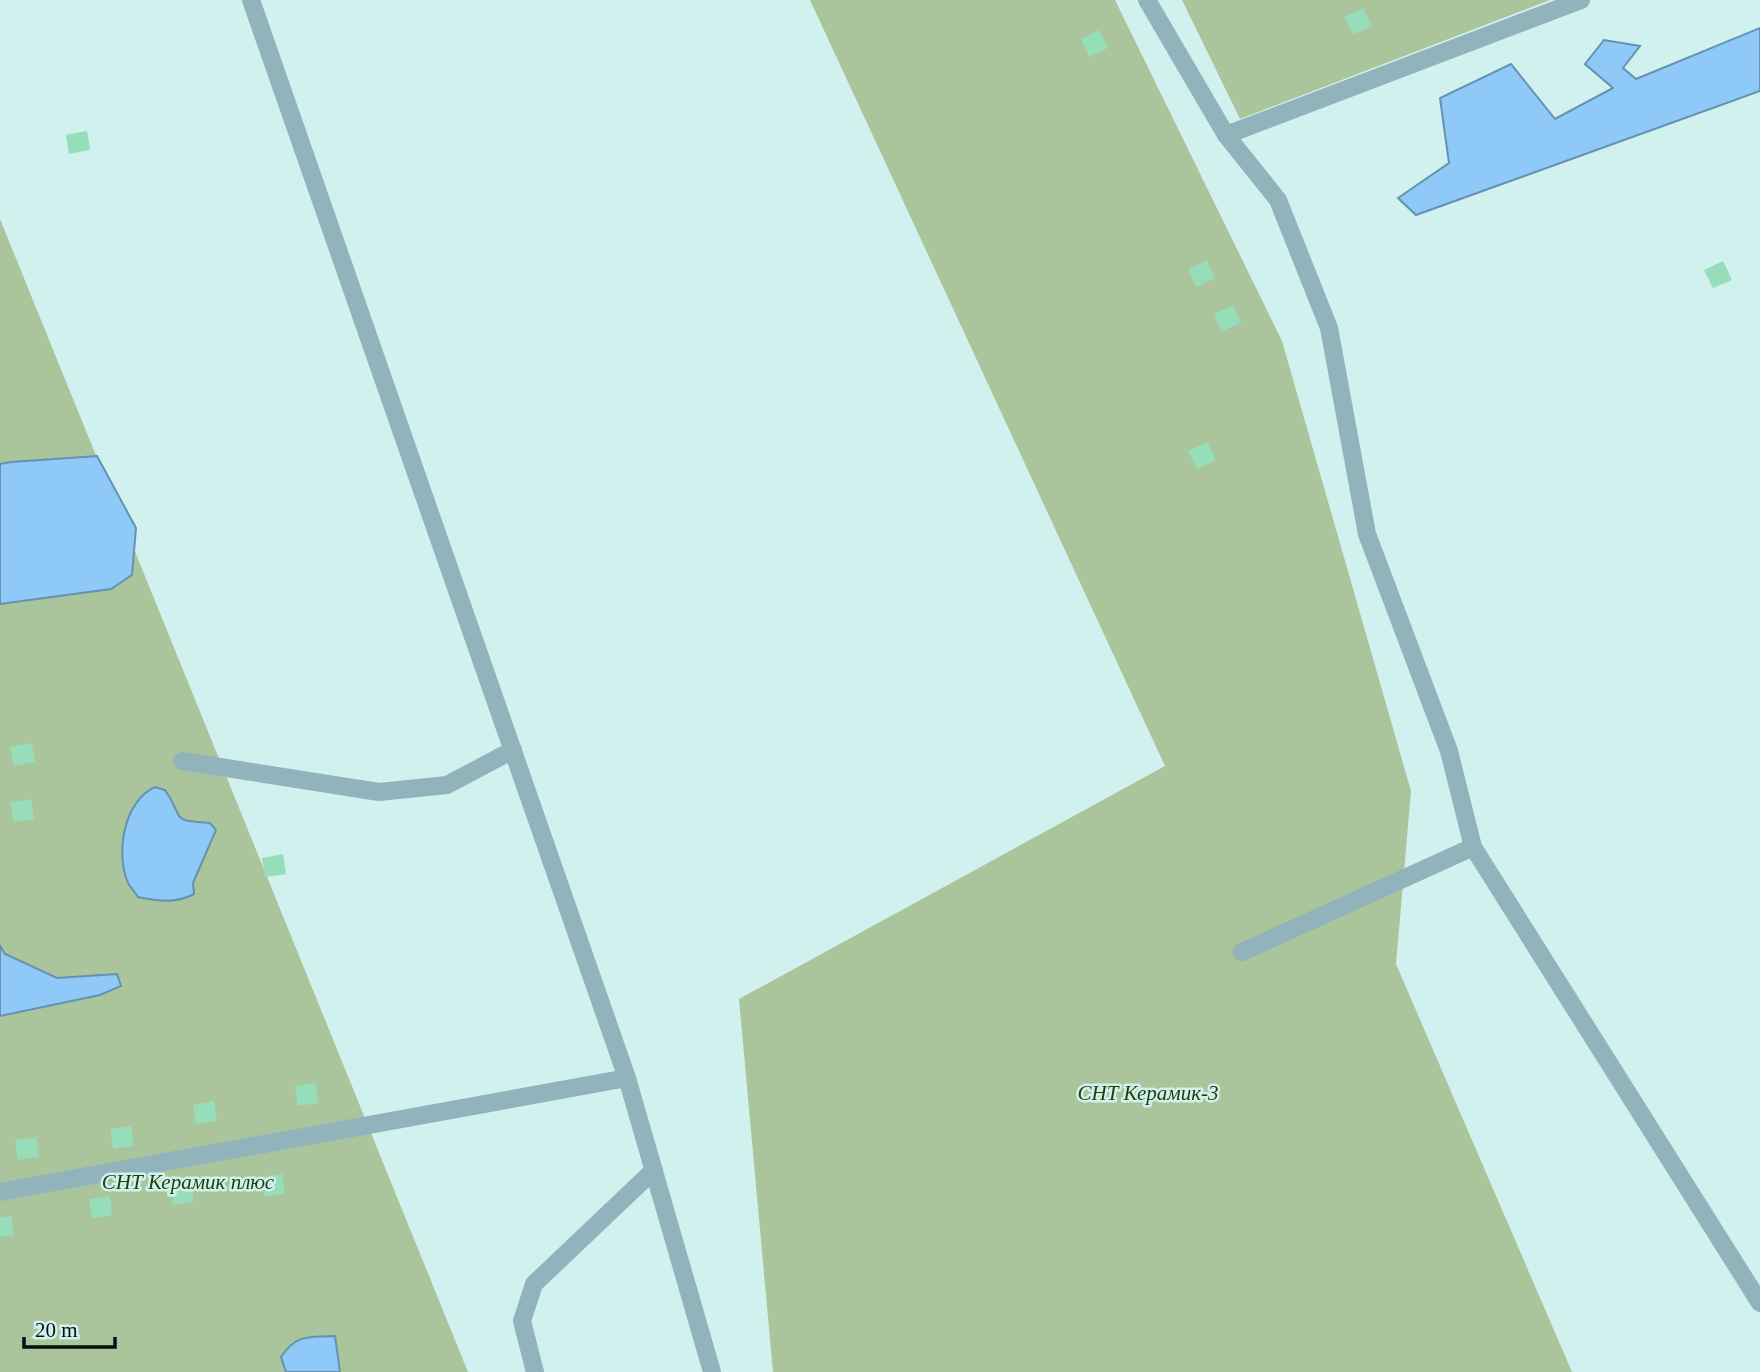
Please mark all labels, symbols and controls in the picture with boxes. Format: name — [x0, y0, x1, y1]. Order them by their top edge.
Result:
park label: СНТ Керамик-3 — [1077, 1081, 1219, 1105]
park label: СНТ Керамик плюс — [102, 1170, 275, 1194]
scale bar — [24, 1306, 116, 1350]
text: 20 m — [35, 1318, 78, 1342]

